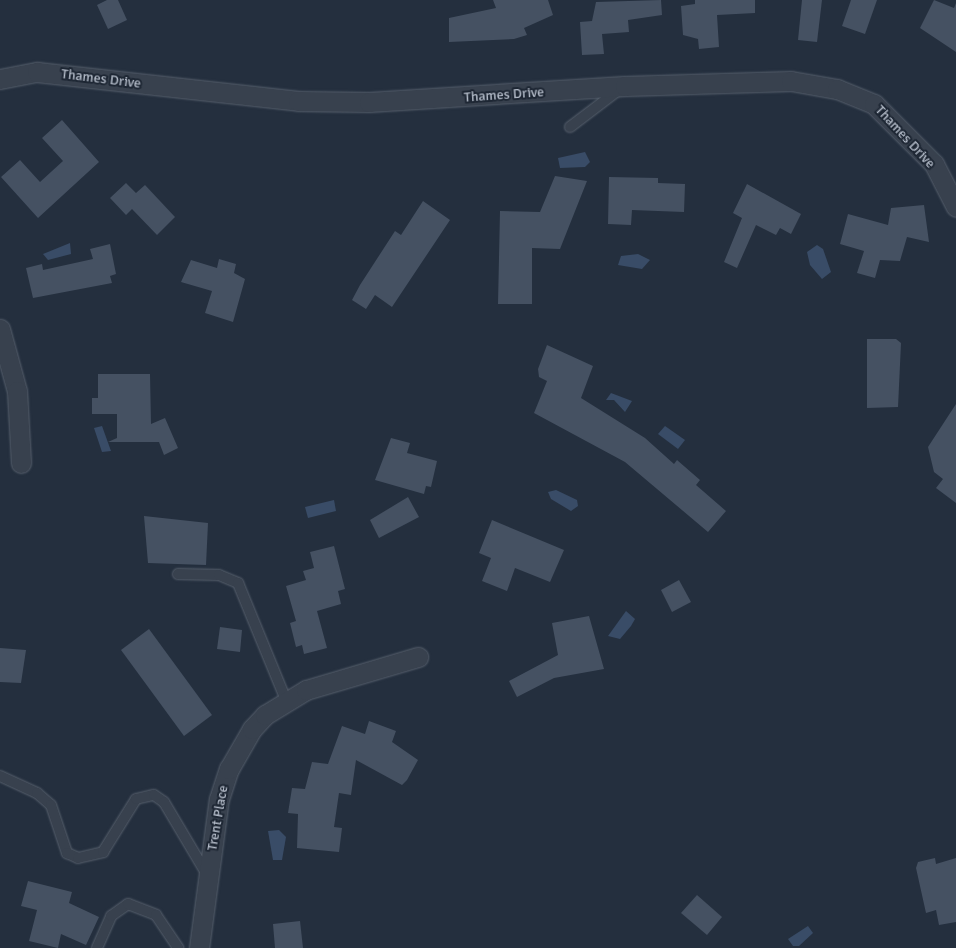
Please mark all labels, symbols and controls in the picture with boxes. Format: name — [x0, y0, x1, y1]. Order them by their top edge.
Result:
street label: Thames Drive — [60, 66, 142, 92]
street label: Thames Drive — [463, 84, 545, 106]
street label: Thames Drive — [871, 102, 939, 172]
street label: Trent Place — [204, 784, 232, 852]

